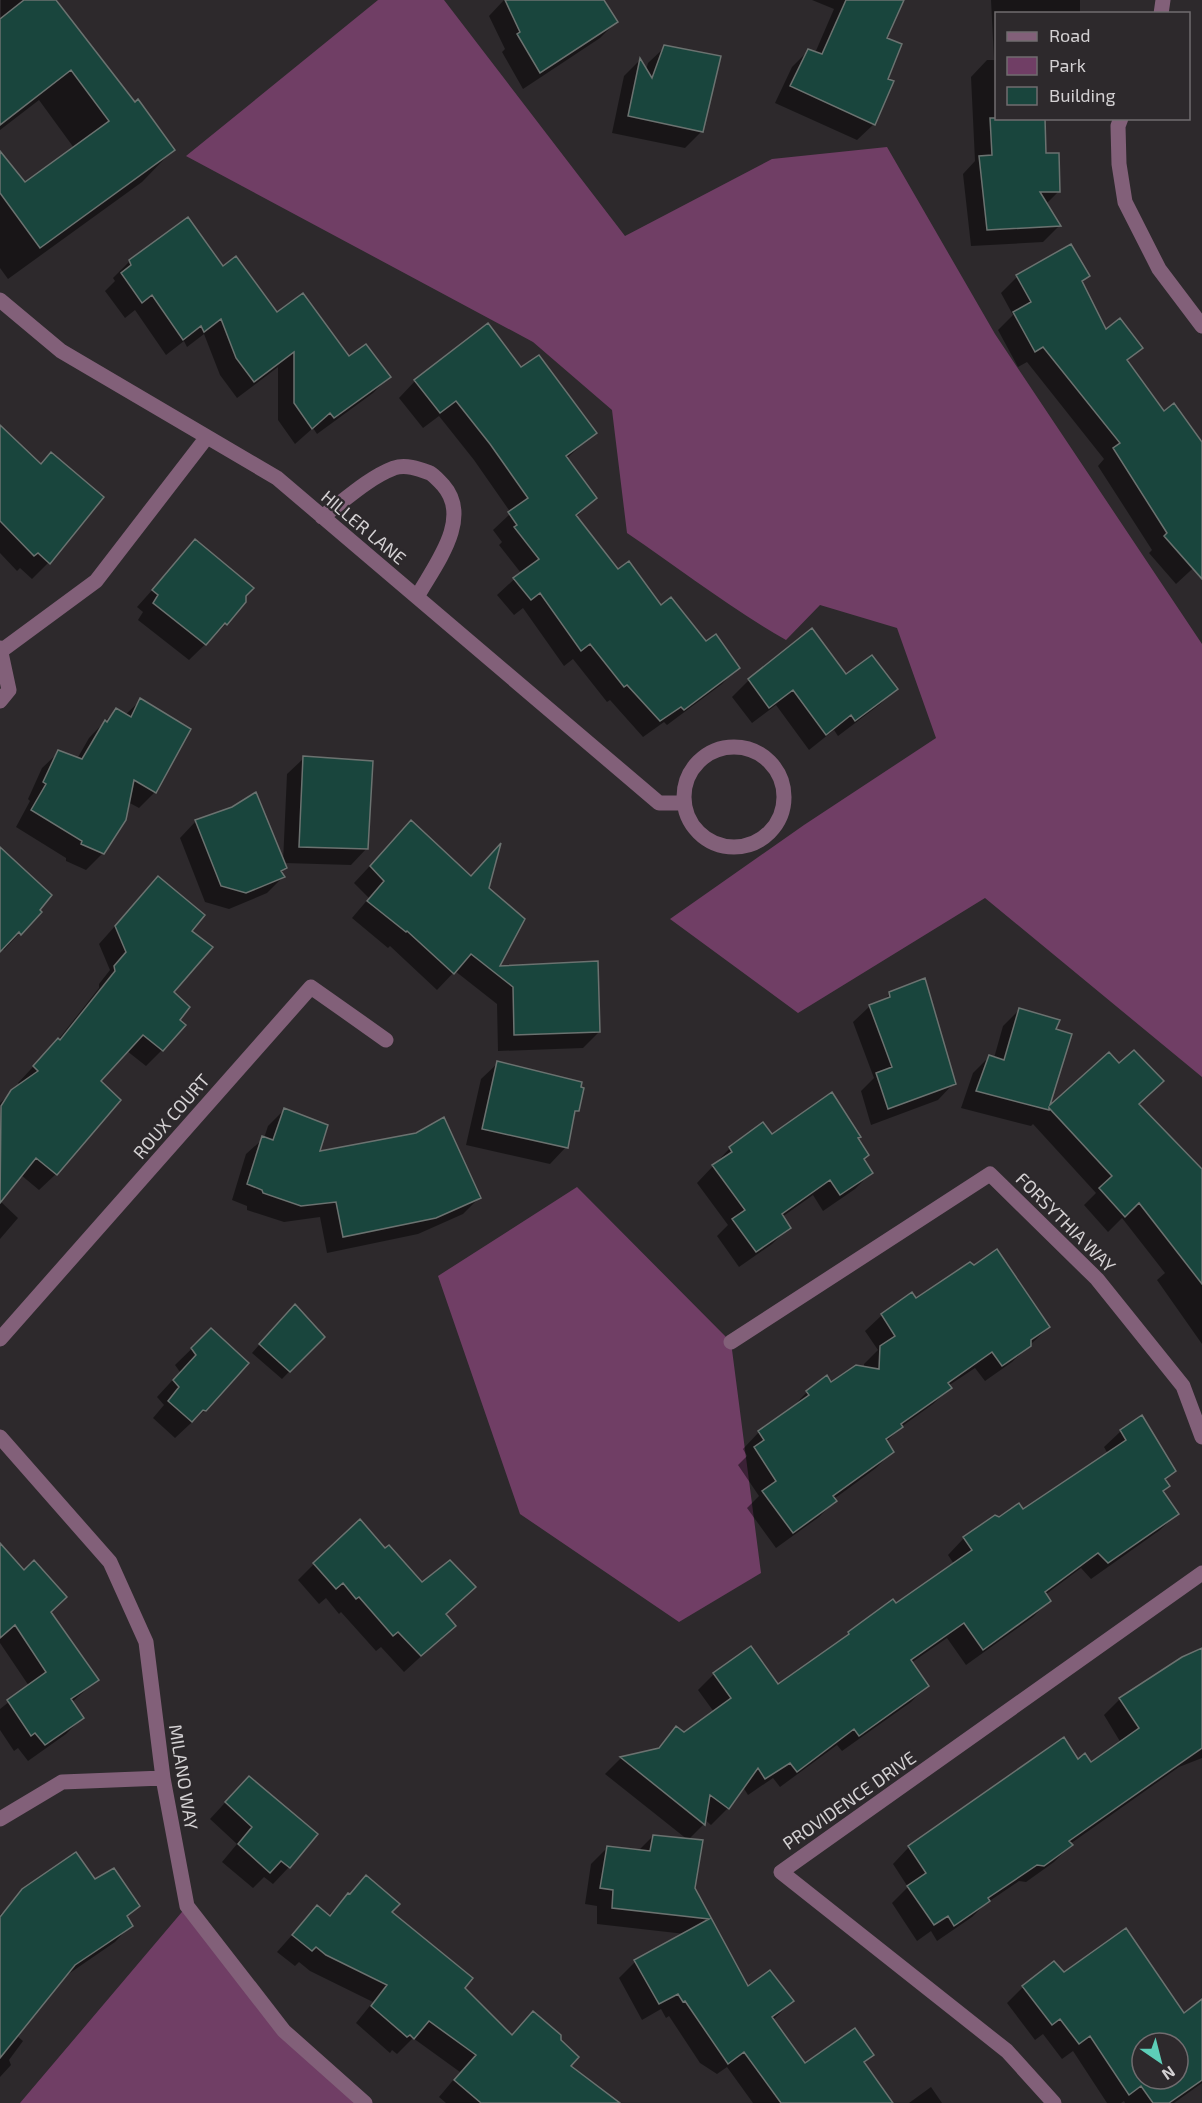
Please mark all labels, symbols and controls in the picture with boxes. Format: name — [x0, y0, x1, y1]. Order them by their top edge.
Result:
legend — [995, 12, 1190, 120]
text: Road — [1049, 24, 1090, 46]
text: Park — [1049, 54, 1086, 76]
text: Building — [1049, 84, 1116, 106]
street label: HILLER LANE — [317, 485, 411, 569]
street label: ROUX COURT — [128, 1069, 214, 1163]
street label: FORSYTHIA WAY — [1012, 1168, 1121, 1277]
street label: MILANO WAY — [165, 1723, 203, 1832]
street label: PROVIDENCE DRIVE — [778, 1746, 920, 1854]
north arrow — [1130, 2031, 1190, 2091]
text: N — [1159, 2063, 1179, 2085]

